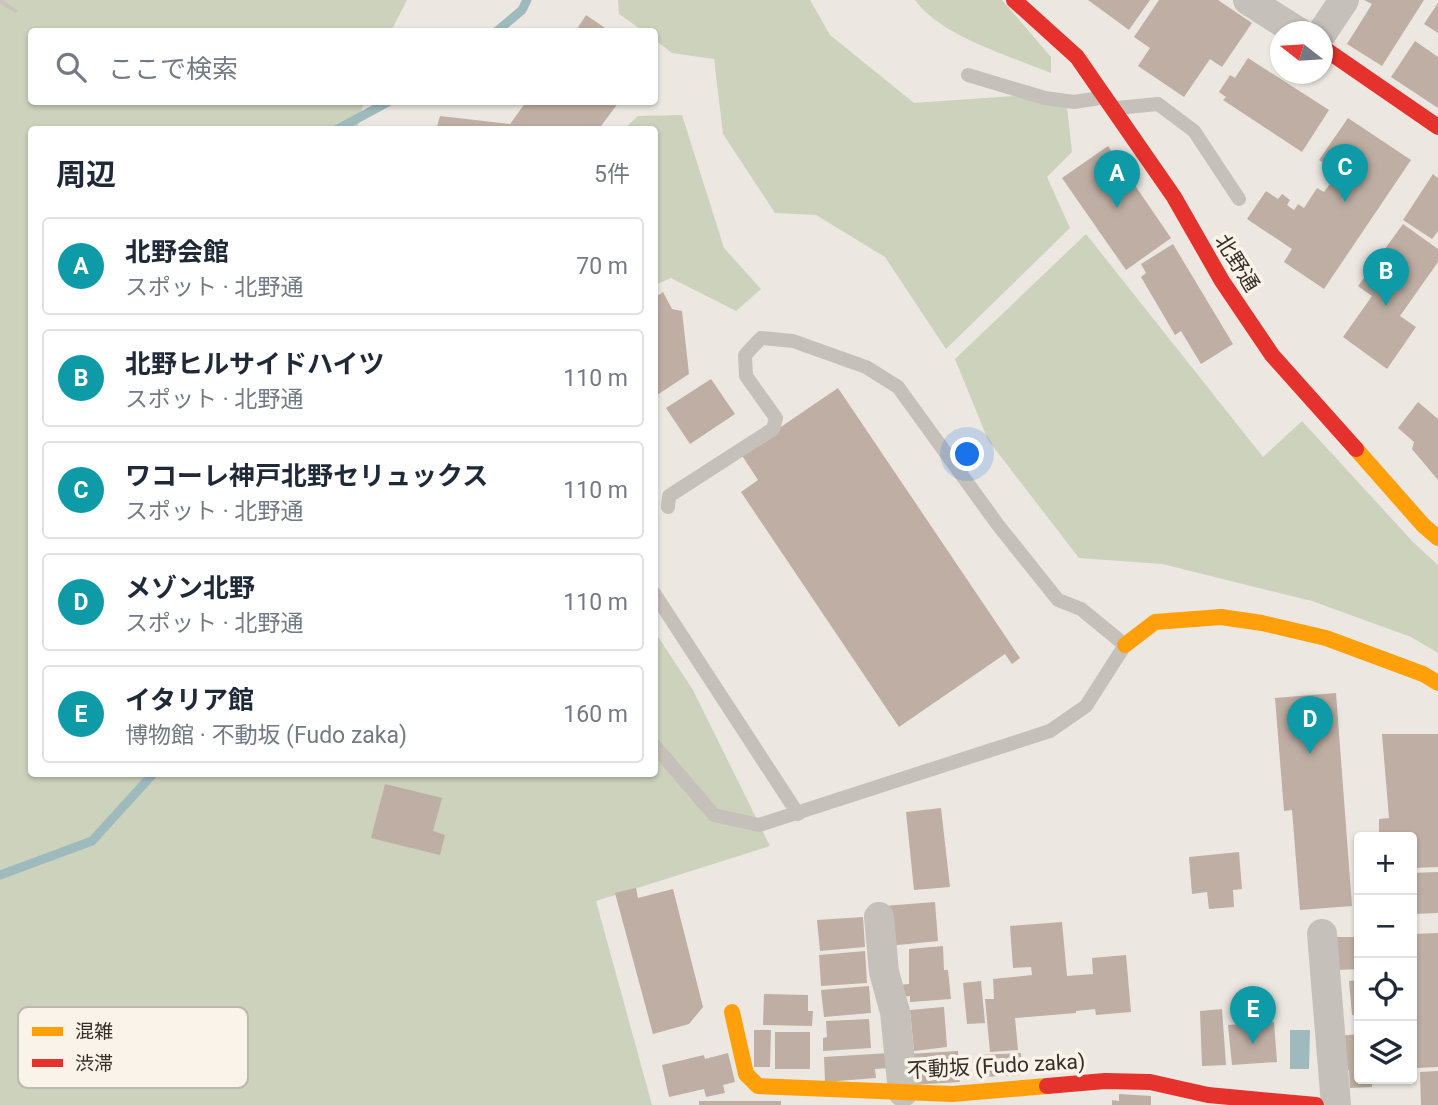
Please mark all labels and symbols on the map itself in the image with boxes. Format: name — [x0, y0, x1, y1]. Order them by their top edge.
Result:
north arrow — [1270, 21, 1333, 84]
pin: C — [1322, 144, 1368, 202]
pin: A — [1094, 150, 1140, 208]
street label: 北野通 — [1210, 230, 1264, 296]
pin: B — [1363, 248, 1409, 306]
your location — [950, 437, 984, 471]
pin: D — [1287, 696, 1333, 754]
pin: E — [1230, 986, 1276, 1044]
legend — [18, 1007, 248, 1088]
text: 混雑 — [75, 1020, 113, 1043]
street label: 不動坂 (Fudo zaka) — [906, 1049, 1086, 1083]
text: 渋滞 — [75, 1052, 113, 1075]

